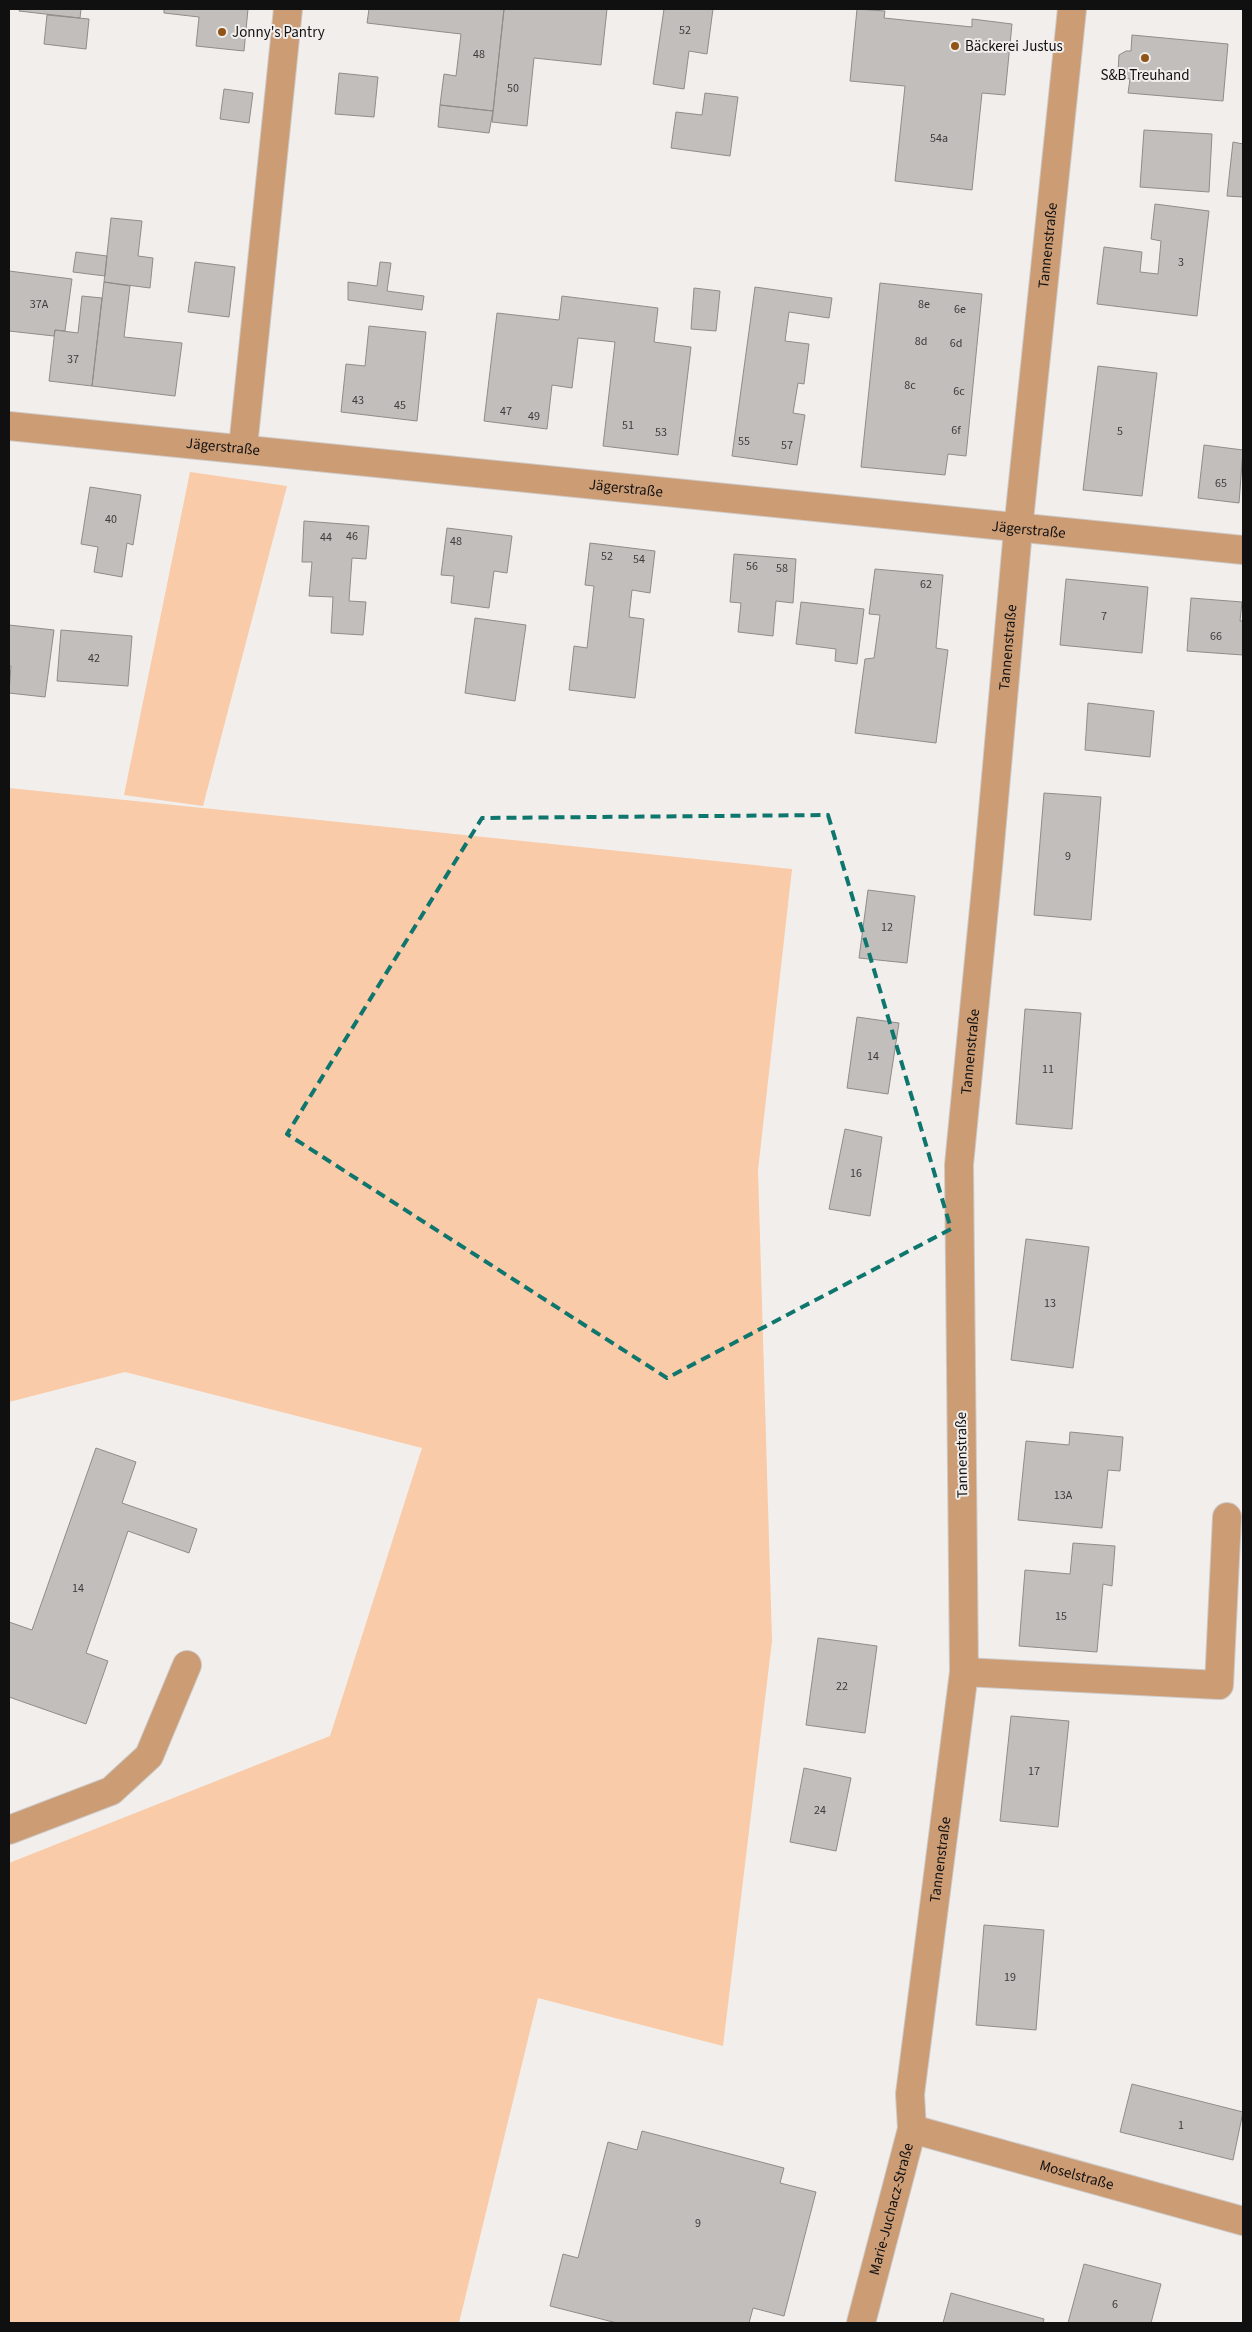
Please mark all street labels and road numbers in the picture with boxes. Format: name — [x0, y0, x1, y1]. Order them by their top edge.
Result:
street label: Tannenstraße — [1033, 201, 1062, 289]
street label: Jägerstraße — [185, 432, 261, 461]
street label: Jägerstraße — [588, 474, 664, 502]
street label: Jägerstraße — [991, 515, 1067, 544]
street label: Tannenstraße — [993, 604, 1022, 691]
street label: Tannenstraße — [955, 1008, 985, 1096]
street label: Tannenstraße — [951, 1412, 973, 1498]
street label: Tannenstraße — [924, 1815, 956, 1904]
street label: Marie-Juchacz-Straße — [864, 2140, 918, 2277]
street label: Moselstraße — [1037, 2154, 1116, 2195]

